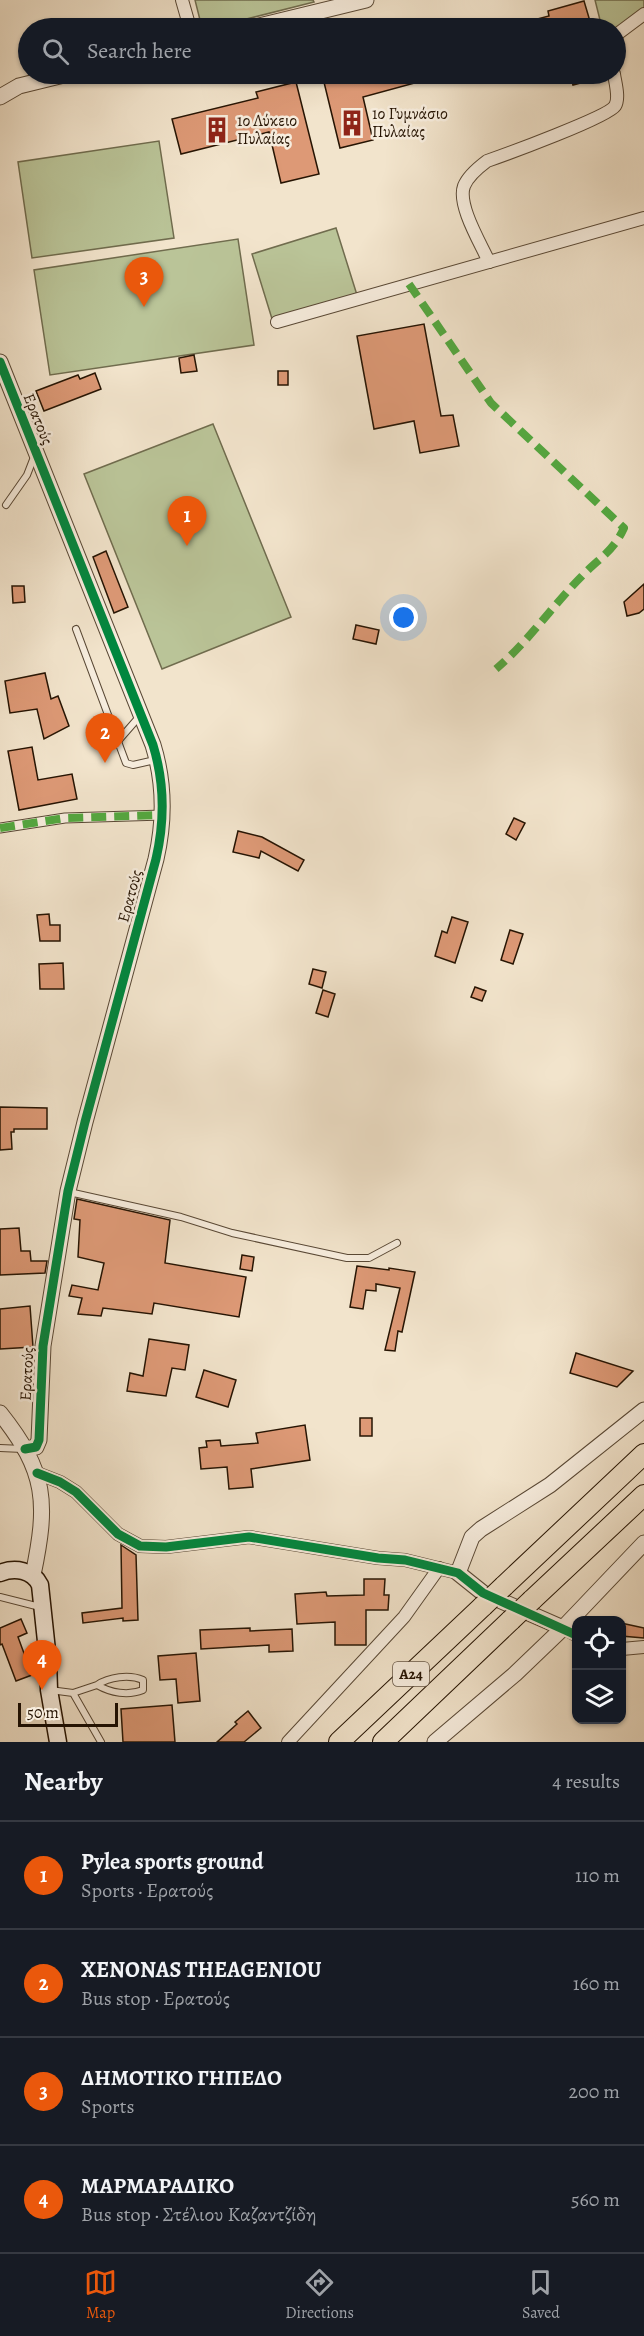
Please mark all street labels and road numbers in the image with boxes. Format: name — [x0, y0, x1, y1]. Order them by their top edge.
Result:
street label: Ερατούς — [18, 390, 58, 448]
street label: Ερατούς — [112, 867, 148, 925]
street label: Ερατούς — [15, 1346, 39, 1401]
road number: Α24 — [393, 1662, 429, 1686]

